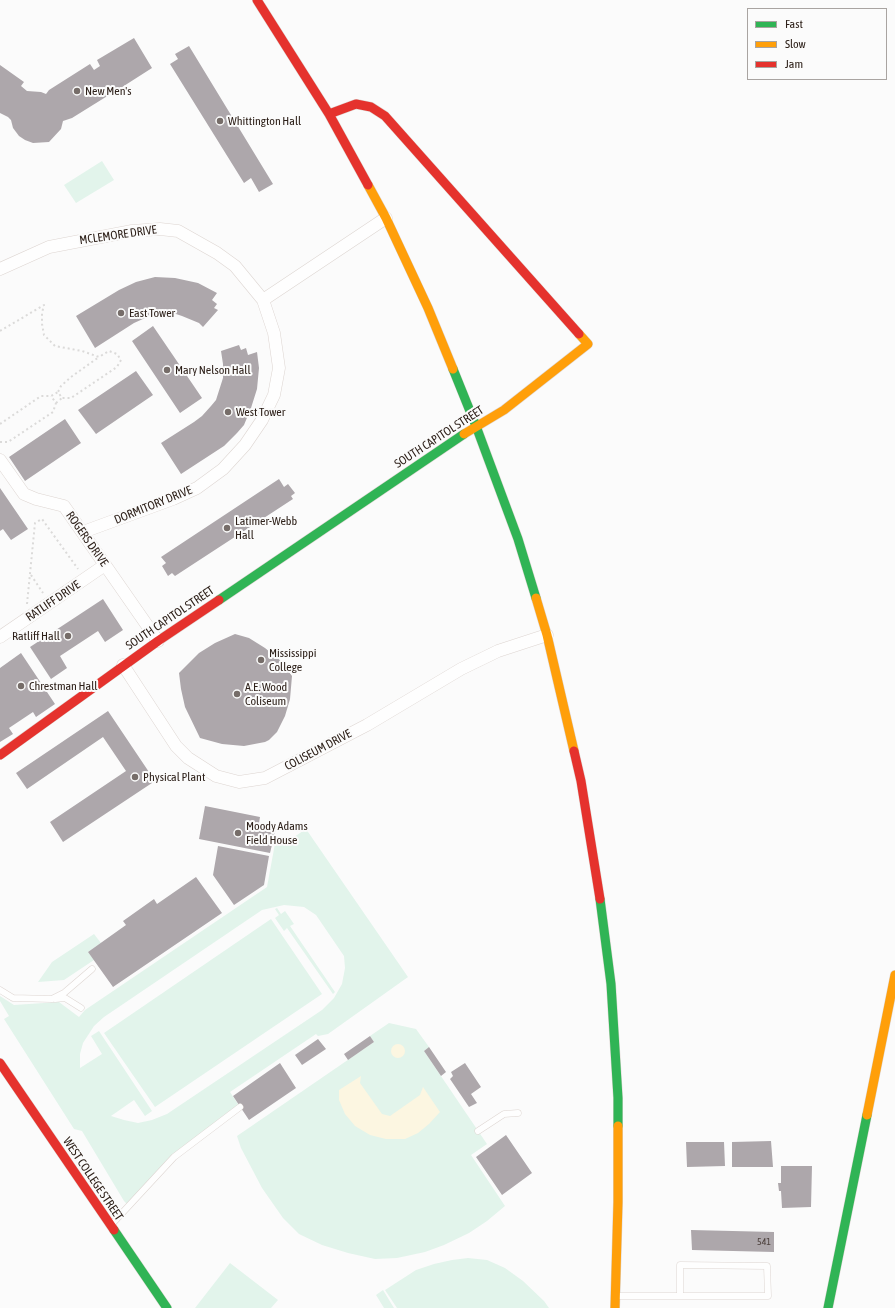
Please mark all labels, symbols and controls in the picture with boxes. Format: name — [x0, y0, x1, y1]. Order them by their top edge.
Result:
legend — [747, 8, 887, 80]
text: Fast — [785, 17, 803, 31]
text: Slow — [785, 37, 806, 51]
text: Jam — [785, 57, 803, 71]
place label: New Men's — [85, 84, 131, 98]
marker: New Men's — [72, 86, 82, 96]
place label: Whittington Hall — [228, 114, 301, 128]
marker: Whittington Hall — [215, 116, 225, 126]
street label: MCLEMORE DRIVE — [78, 222, 158, 248]
place label: East Tower — [129, 306, 175, 320]
marker: East Tower — [116, 308, 126, 318]
place label: Mary Nelson Hall — [175, 363, 251, 377]
marker: Mary Nelson Hall — [162, 365, 172, 375]
street label: SOUTH CAPITOL STREET — [392, 403, 486, 471]
place label: West Tower — [236, 405, 285, 419]
marker: West Tower — [223, 407, 233, 417]
street label: DORMITORY DRIVE — [112, 483, 194, 527]
street label: ROGERS DRIVE — [63, 509, 111, 569]
place label: Latimer-Webb Hall — [235, 514, 297, 542]
marker: Latimer-Webb Hall — [222, 523, 232, 533]
street label: RATLIFF DRIVE — [23, 578, 83, 624]
street label: SOUTH CAPITOL STREET — [123, 583, 217, 653]
place label: Ratliff Hall — [12, 629, 60, 643]
marker: Ratliff Hall — [63, 631, 73, 641]
place label: Mississippi College — [269, 646, 316, 674]
marker: Mississippi College — [256, 655, 266, 665]
place label: Chrestman Hall — [29, 679, 97, 693]
place label: A.E. Wood Coliseum — [245, 680, 287, 708]
marker: Chrestman Hall — [16, 681, 26, 691]
marker: A.E. Wood Coliseum — [232, 689, 242, 699]
street label: COLISEUM DRIVE — [282, 726, 354, 774]
place label: Physical Plant — [143, 770, 205, 784]
marker: Physical Plant — [130, 772, 140, 782]
place label: Moody Adams Field House — [246, 819, 308, 847]
marker: Moody Adams Field House — [233, 828, 243, 838]
street label: WEST COLLEGE STREET — [60, 1135, 126, 1223]
house number: 541 — [757, 1236, 771, 1248]

